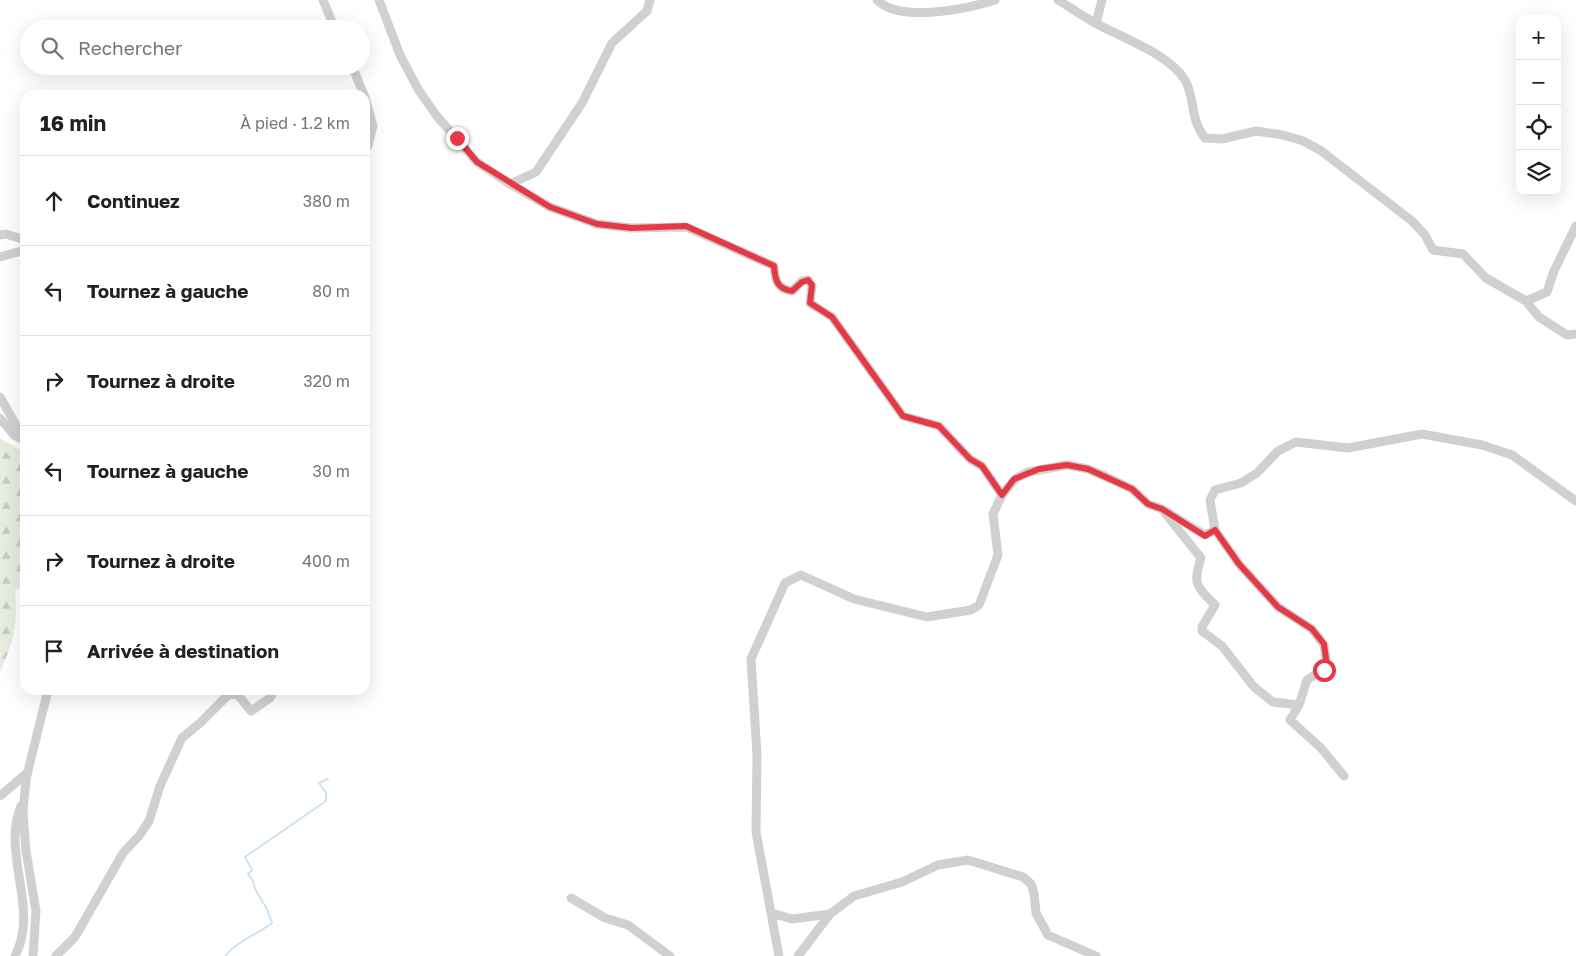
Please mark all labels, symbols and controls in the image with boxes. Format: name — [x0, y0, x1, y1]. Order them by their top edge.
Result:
map controls — [1516, 15, 1561, 195]
button: + — [1516, 15, 1561, 60]
search box — [20, 20, 370, 75]
icon: search — [38, 34, 66, 62]
text: Rechercher — [78, 36, 183, 59]
button: − — [1516, 60, 1561, 105]
button: locate — [1516, 105, 1561, 150]
text: 16 min — [40, 110, 106, 136]
text: À pied · 1.2 km — [240, 113, 350, 133]
route end — [446, 127, 469, 150]
button: layers — [1516, 150, 1561, 195]
icon: ahead — [40, 187, 68, 215]
text: Continuez — [87, 189, 180, 212]
text: 380 m — [303, 191, 350, 211]
icon: left — [40, 277, 68, 305]
text: Tournez à gauche — [87, 279, 248, 302]
text: 80 m — [312, 281, 350, 301]
icon: right — [40, 367, 68, 395]
text: Tournez à droite — [87, 369, 235, 392]
text: 320 m — [303, 371, 350, 391]
icon: left — [40, 457, 68, 485]
text: Tournez à gauche — [87, 459, 248, 482]
text: 30 m — [313, 461, 350, 481]
icon: right — [40, 547, 68, 575]
text: Tournez à droite — [87, 549, 235, 572]
text: 400 m — [302, 551, 350, 571]
icon: arrive — [40, 637, 68, 665]
text: Arrivée à destination — [87, 639, 279, 662]
route start — [1313, 659, 1336, 682]

